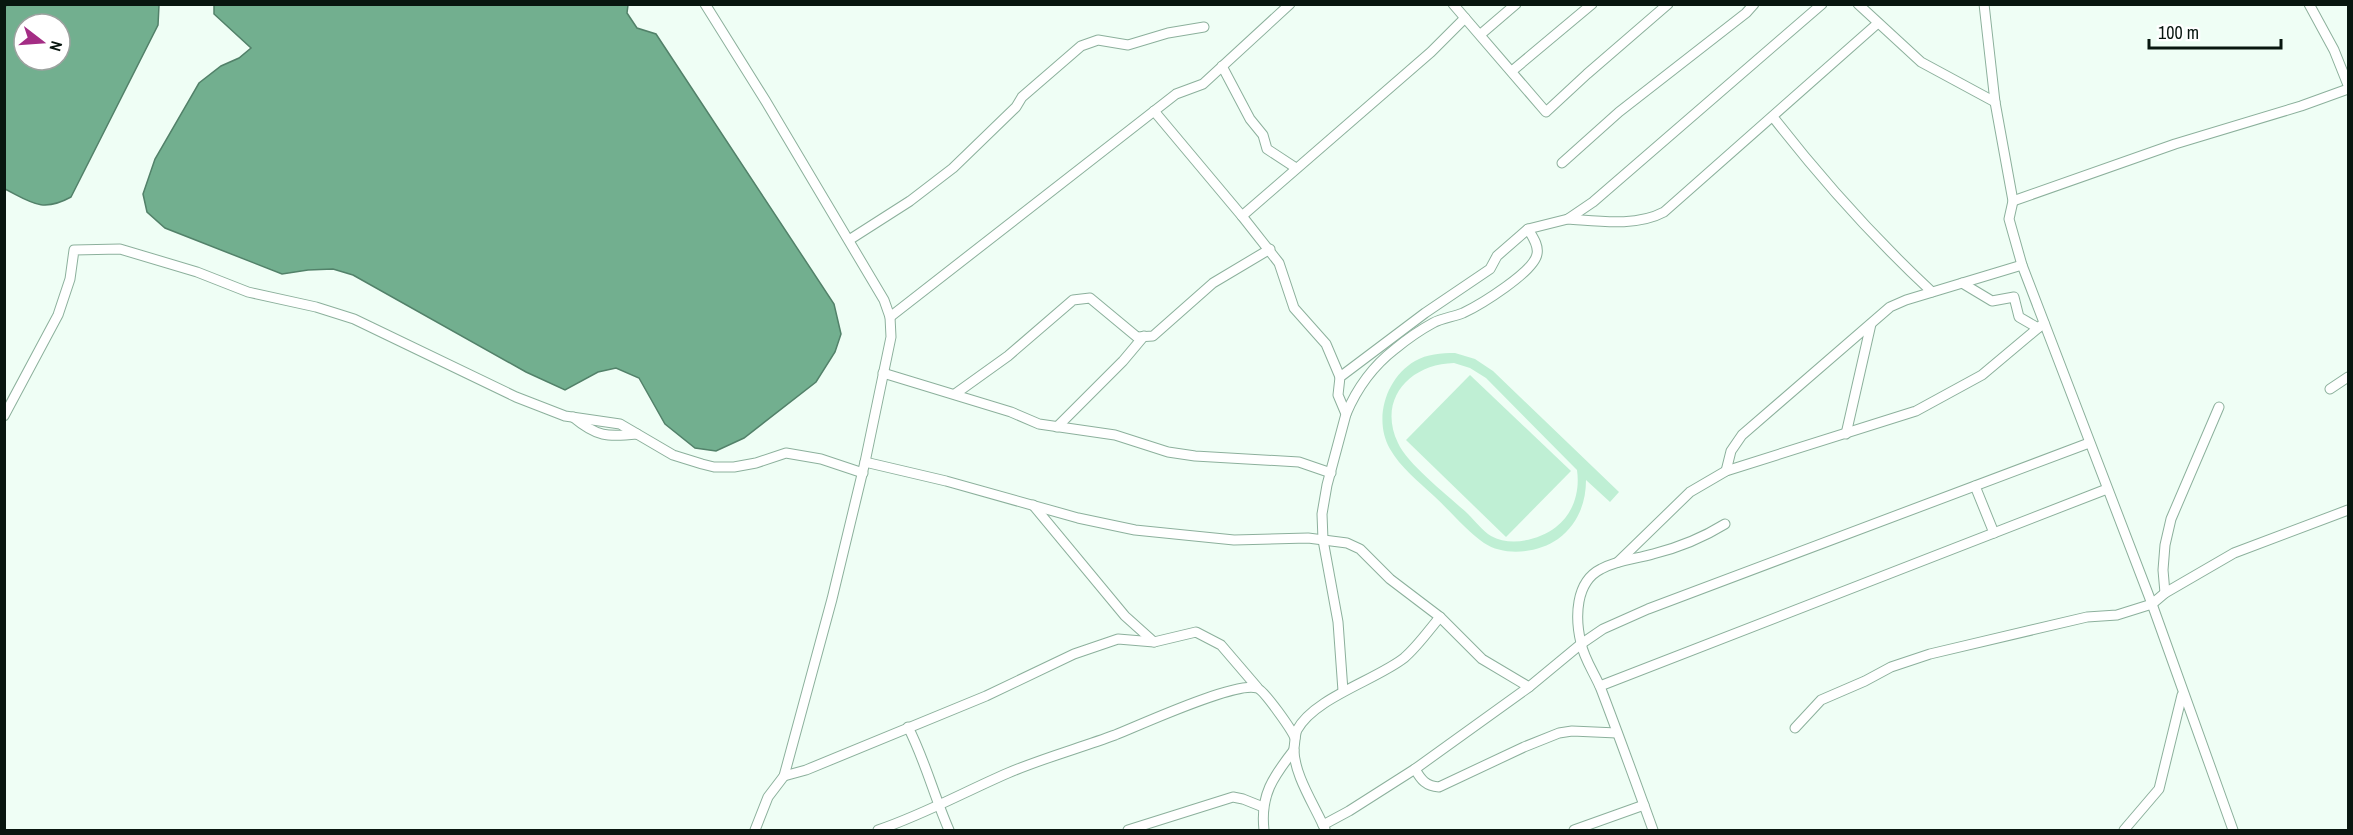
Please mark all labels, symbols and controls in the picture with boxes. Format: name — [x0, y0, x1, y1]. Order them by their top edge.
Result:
north arrow — [12, 12, 72, 72]
scale bar — [2149, 12, 2281, 50]
text: 100 m — [2158, 20, 2199, 45]
text: N — [44, 39, 68, 54]

